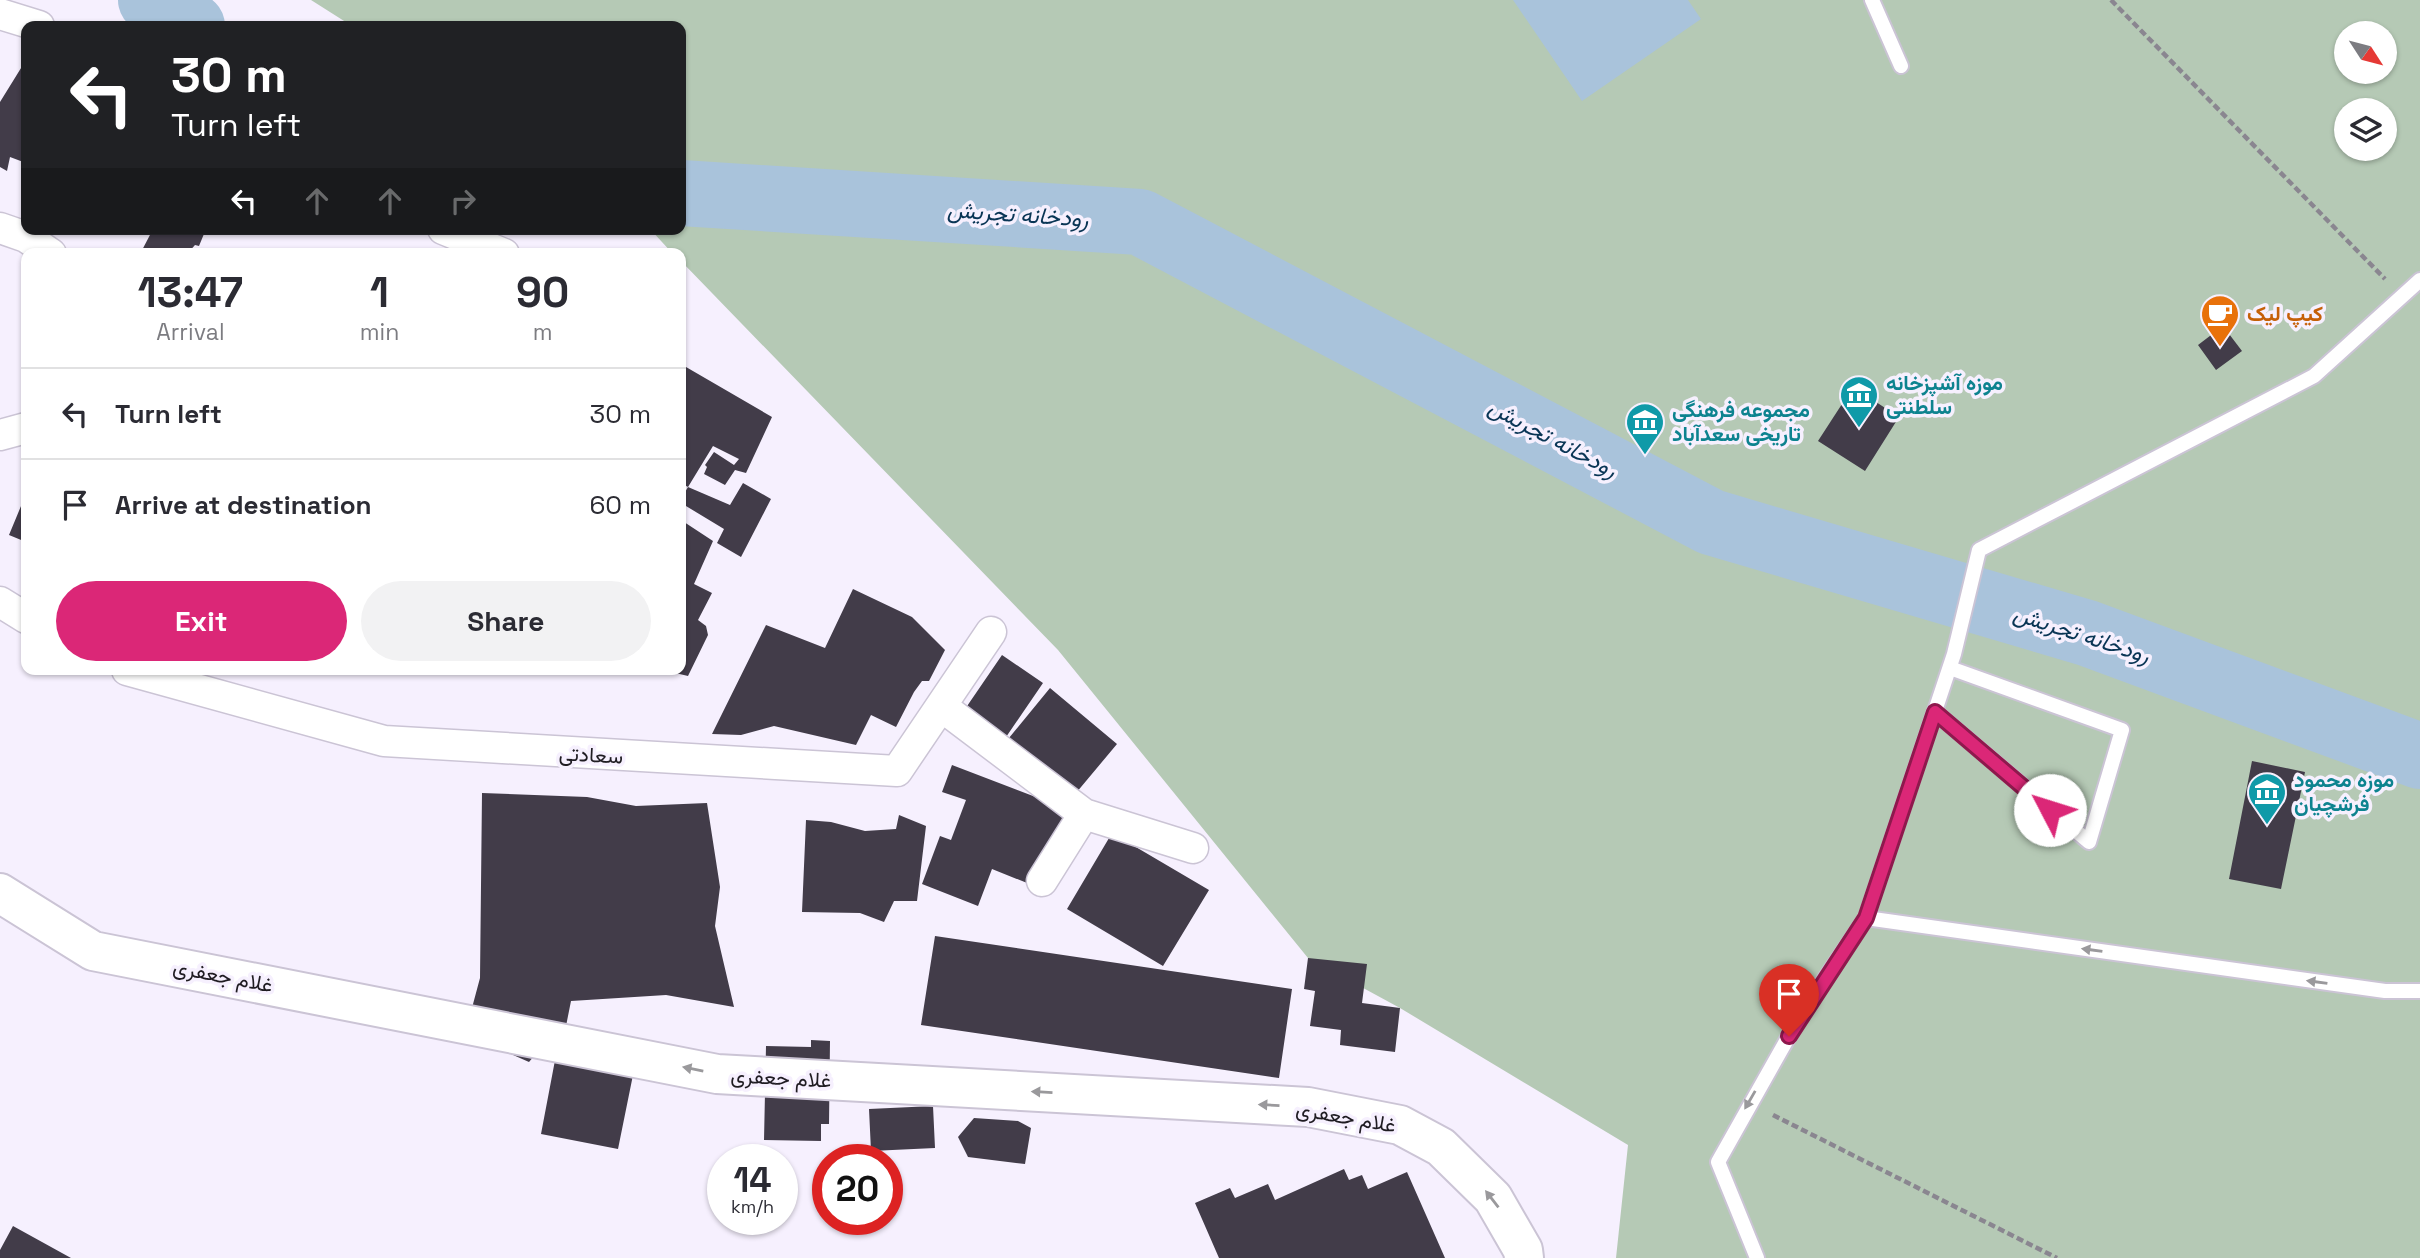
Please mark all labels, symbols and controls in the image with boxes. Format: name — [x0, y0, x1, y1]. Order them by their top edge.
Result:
north arrow — [2334, 21, 2398, 84]
map controls — [2334, 21, 2397, 161]
text: 30 m — [171, 44, 287, 106]
icon: left — [56, 49, 147, 140]
button: layers — [2334, 98, 2397, 161]
text: Turn left — [171, 105, 301, 145]
icon: left — [225, 182, 263, 220]
icon: ahead — [298, 182, 336, 220]
icon: ahead — [371, 182, 409, 220]
icon: right — [444, 182, 482, 220]
water label: رودخانه تجریش — [946, 194, 1090, 234]
text: 13:47 — [138, 266, 243, 319]
text: 1 — [370, 266, 389, 319]
text: 90 — [516, 266, 569, 319]
cafe icon: کیپ لیک — [2199, 293, 2241, 348]
place label: کیپ لیک — [2247, 300, 2323, 328]
text: Arrival — [156, 317, 225, 347]
text: min — [360, 317, 399, 347]
text: m — [533, 317, 553, 347]
place label: موزه آشپزخانه سلطنتی — [1886, 369, 2003, 420]
museum icon: موزه آشپزخانه سلطنتی — [1838, 374, 1880, 429]
water label: رودخانه تجریش — [1483, 391, 1623, 485]
icon: left — [56, 395, 94, 433]
place label: مجموعه فرهنگی تاریخی سعدآباد — [1672, 396, 1810, 447]
text: Turn left — [115, 397, 222, 431]
text: 30 m — [590, 397, 651, 431]
museum icon: مجموعه فرهنگی تاریخی سعدآباد — [1624, 401, 1666, 456]
icon: arrive — [56, 486, 94, 524]
text: Arrive at destination — [115, 488, 372, 522]
text: 60 m — [589, 488, 651, 522]
button: Exit — [56, 581, 347, 661]
button: Share — [361, 581, 651, 661]
water label: رودخانه تجریش — [2010, 598, 2154, 670]
street label: سعادتی — [558, 739, 624, 770]
place label: موزه محمود فرشچیان — [2294, 766, 2394, 818]
museum icon: موزه محمود فرشچیان — [2246, 771, 2288, 826]
position arrow — [2013, 773, 2087, 847]
one-way arrow — [2081, 944, 2103, 955]
street label: غلام جعفری — [171, 953, 275, 999]
pin — [1759, 964, 1819, 1036]
icon: arrive — [1770, 975, 1808, 1013]
one-way arrow — [2306, 976, 2328, 987]
street label: غلام جعفری — [730, 1061, 832, 1095]
one-way arrow — [682, 1064, 704, 1075]
one-way arrow — [1031, 1087, 1053, 1098]
one-way arrow — [1744, 1090, 1756, 1110]
street label: غلام جعفری — [1294, 1094, 1398, 1140]
one-way arrow — [1258, 1099, 1280, 1110]
speed limit sign: 20 — [812, 1144, 903, 1235]
text: 14 — [733, 1158, 772, 1202]
one-way arrow — [1485, 1190, 1499, 1208]
text: km/h — [731, 1195, 774, 1218]

